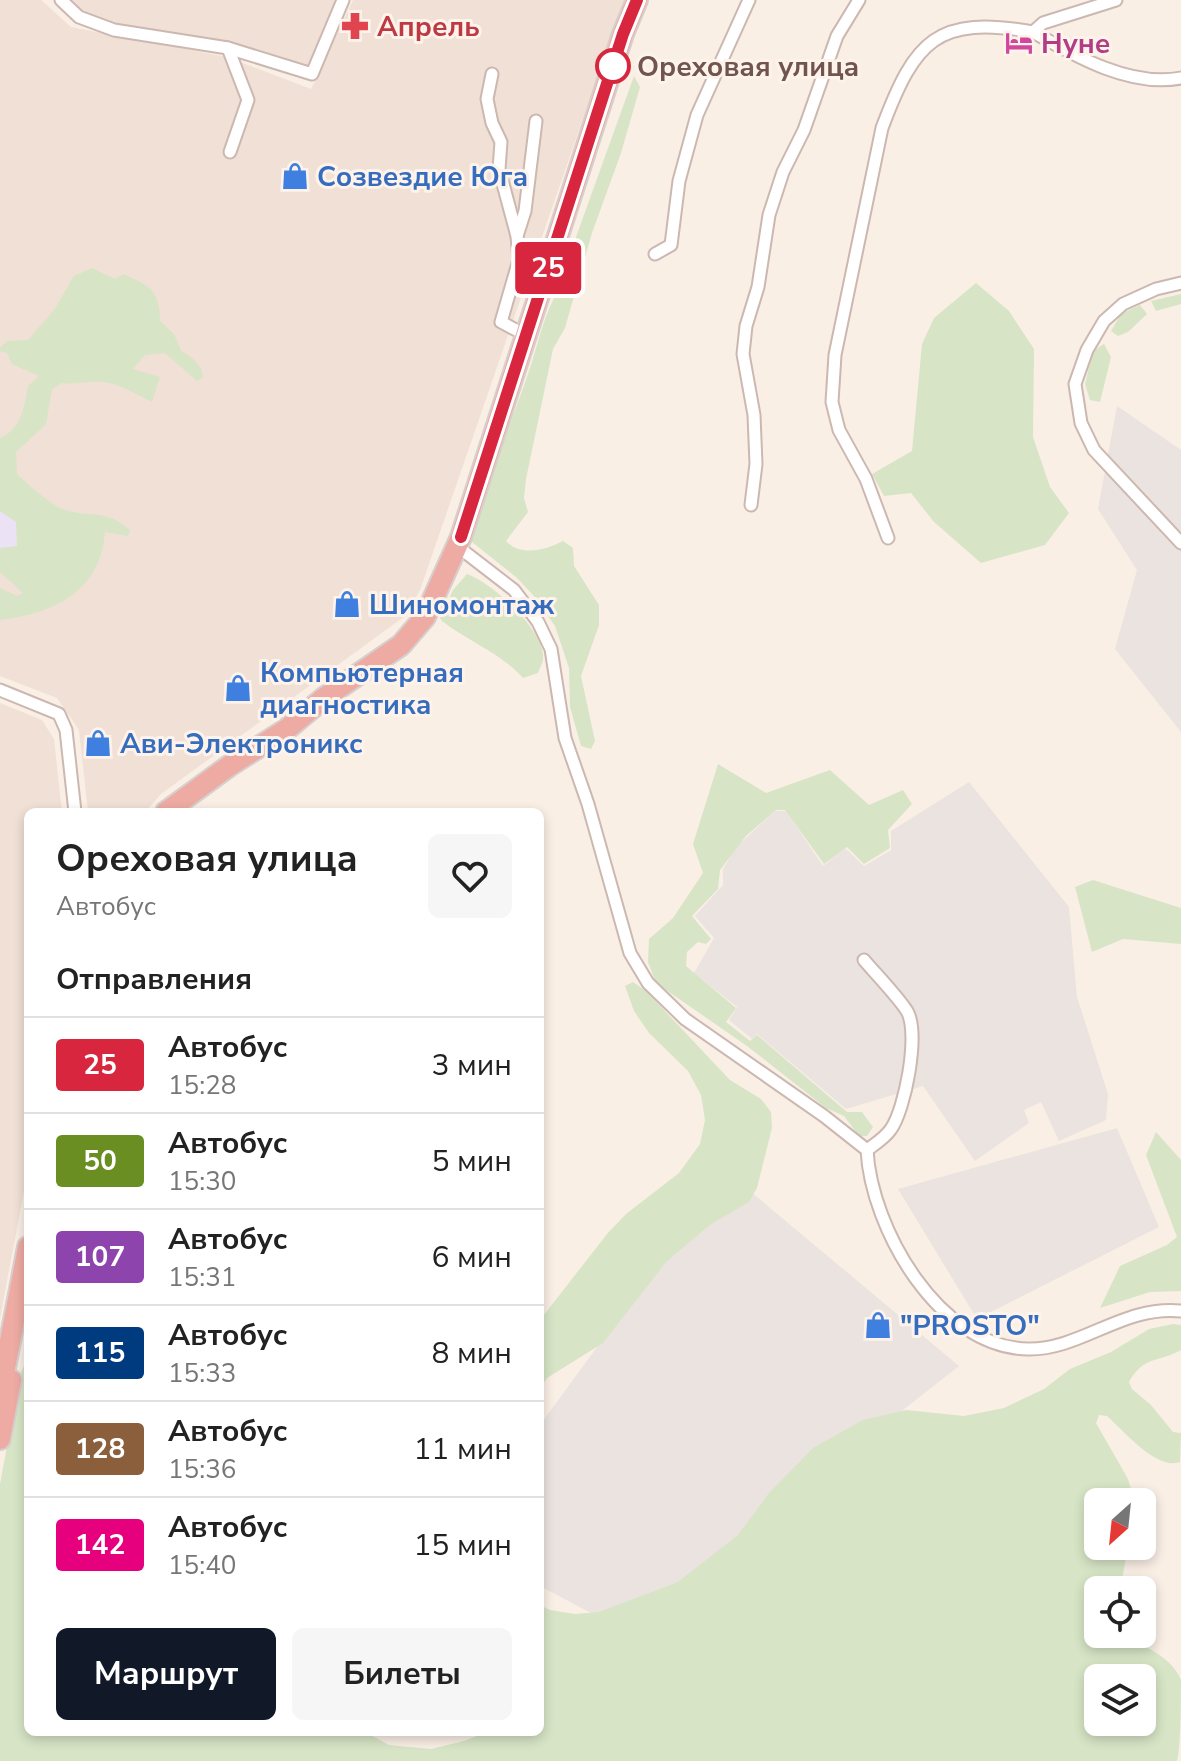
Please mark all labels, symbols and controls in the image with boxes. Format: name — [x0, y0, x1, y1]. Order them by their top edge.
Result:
place label: Апрель — [377, 8, 480, 46]
pharmacy icon: Апрель — [340, 11, 370, 41]
place label: Нуне — [1041, 25, 1110, 63]
hotel icon: Нуне — [1004, 28, 1034, 58]
place label: Ореховая улица — [637, 48, 859, 86]
marker: Ореховая улица — [596, 49, 630, 83]
place label: Созвездие Юга — [317, 158, 528, 196]
shop icon: Созвездие Юга — [280, 161, 310, 191]
line badge: 25 — [512, 242, 584, 294]
text: 25 — [531, 249, 565, 287]
place label: Шиномонтаж — [369, 586, 555, 624]
shop icon: Шиномонтаж — [332, 589, 362, 619]
place label: Компьютерная диагностика — [260, 654, 464, 724]
shop icon: Компьютерная диагностика — [223, 673, 253, 703]
place label: Ави-Электроникс — [120, 725, 363, 763]
shop icon: Ави-Электроникс — [83, 728, 113, 758]
text: Ореховая улица — [56, 833, 358, 884]
button: heart — [428, 834, 512, 918]
text: Автобус — [56, 889, 156, 924]
text: Отправления — [56, 959, 252, 1000]
text: Автобус — [168, 1027, 287, 1068]
text: 3 мин — [431, 1045, 512, 1086]
text: 25 — [83, 1046, 117, 1084]
text: 15:28 — [168, 1068, 236, 1103]
text: Автобус — [168, 1123, 287, 1164]
text: 5 мин — [431, 1141, 512, 1182]
text: 50 — [83, 1142, 117, 1180]
text: 15:30 — [168, 1164, 236, 1199]
text: Автобус — [168, 1219, 287, 1260]
text: 6 мин — [431, 1237, 512, 1278]
text: 107 — [75, 1238, 125, 1276]
text: 15:31 — [168, 1260, 236, 1295]
place label: "PROSTO" — [900, 1307, 1040, 1345]
shop icon: "PROSTO" — [863, 1310, 893, 1340]
text: Автобус — [168, 1315, 287, 1356]
text: 8 мин — [431, 1333, 512, 1374]
text: 115 — [75, 1334, 125, 1372]
text: 15:33 — [168, 1356, 236, 1391]
text: Автобус — [168, 1411, 287, 1452]
text: 11 мин — [413, 1429, 512, 1470]
text: 128 — [75, 1430, 125, 1468]
text: 15:36 — [168, 1452, 236, 1487]
north arrow — [1084, 1488, 1156, 1560]
map controls — [1084, 1488, 1156, 1736]
text: Автобус — [168, 1507, 287, 1548]
text: 15 мин — [413, 1525, 512, 1566]
text: 142 — [75, 1526, 125, 1564]
text: 15:40 — [168, 1548, 236, 1583]
button: locate — [1084, 1576, 1156, 1648]
button: Маршрут — [56, 1628, 276, 1720]
button: Билеты — [292, 1628, 512, 1720]
button: layers — [1084, 1664, 1156, 1736]

